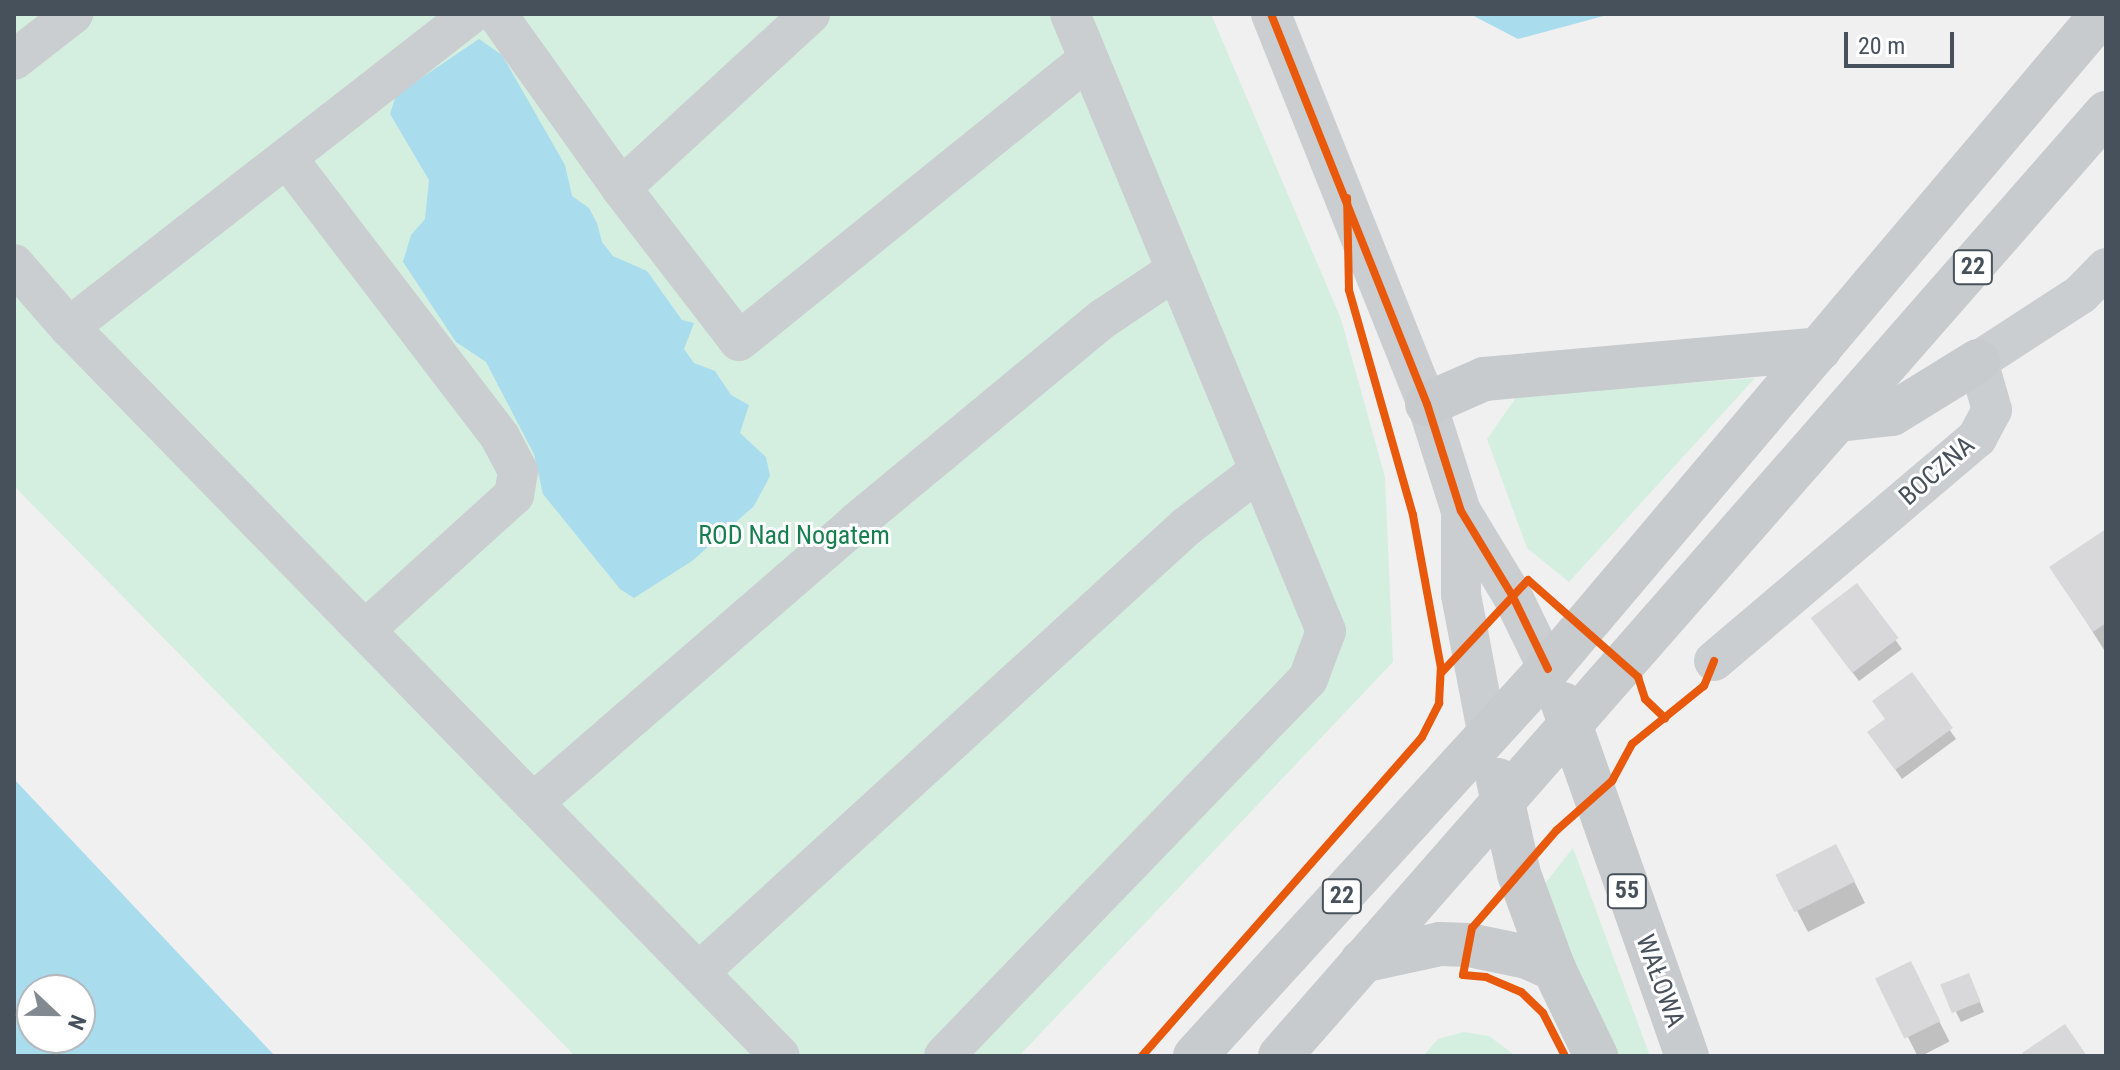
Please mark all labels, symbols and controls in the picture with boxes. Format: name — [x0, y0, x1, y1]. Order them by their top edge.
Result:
scale bar — [1848, 16, 1958, 66]
text: 20 m — [1858, 32, 1905, 60]
road number: 22 — [1951, 247, 1995, 287]
street label: BOCZNA — [1893, 430, 1981, 512]
park label: ROD Nad Nogatem — [698, 520, 890, 552]
road number: 55 — [1605, 871, 1649, 911]
road number: 22 — [1320, 876, 1364, 916]
street label: WAŁOWA — [1629, 930, 1691, 1032]
north arrow — [16, 974, 96, 1054]
text: N — [63, 1011, 91, 1033]

